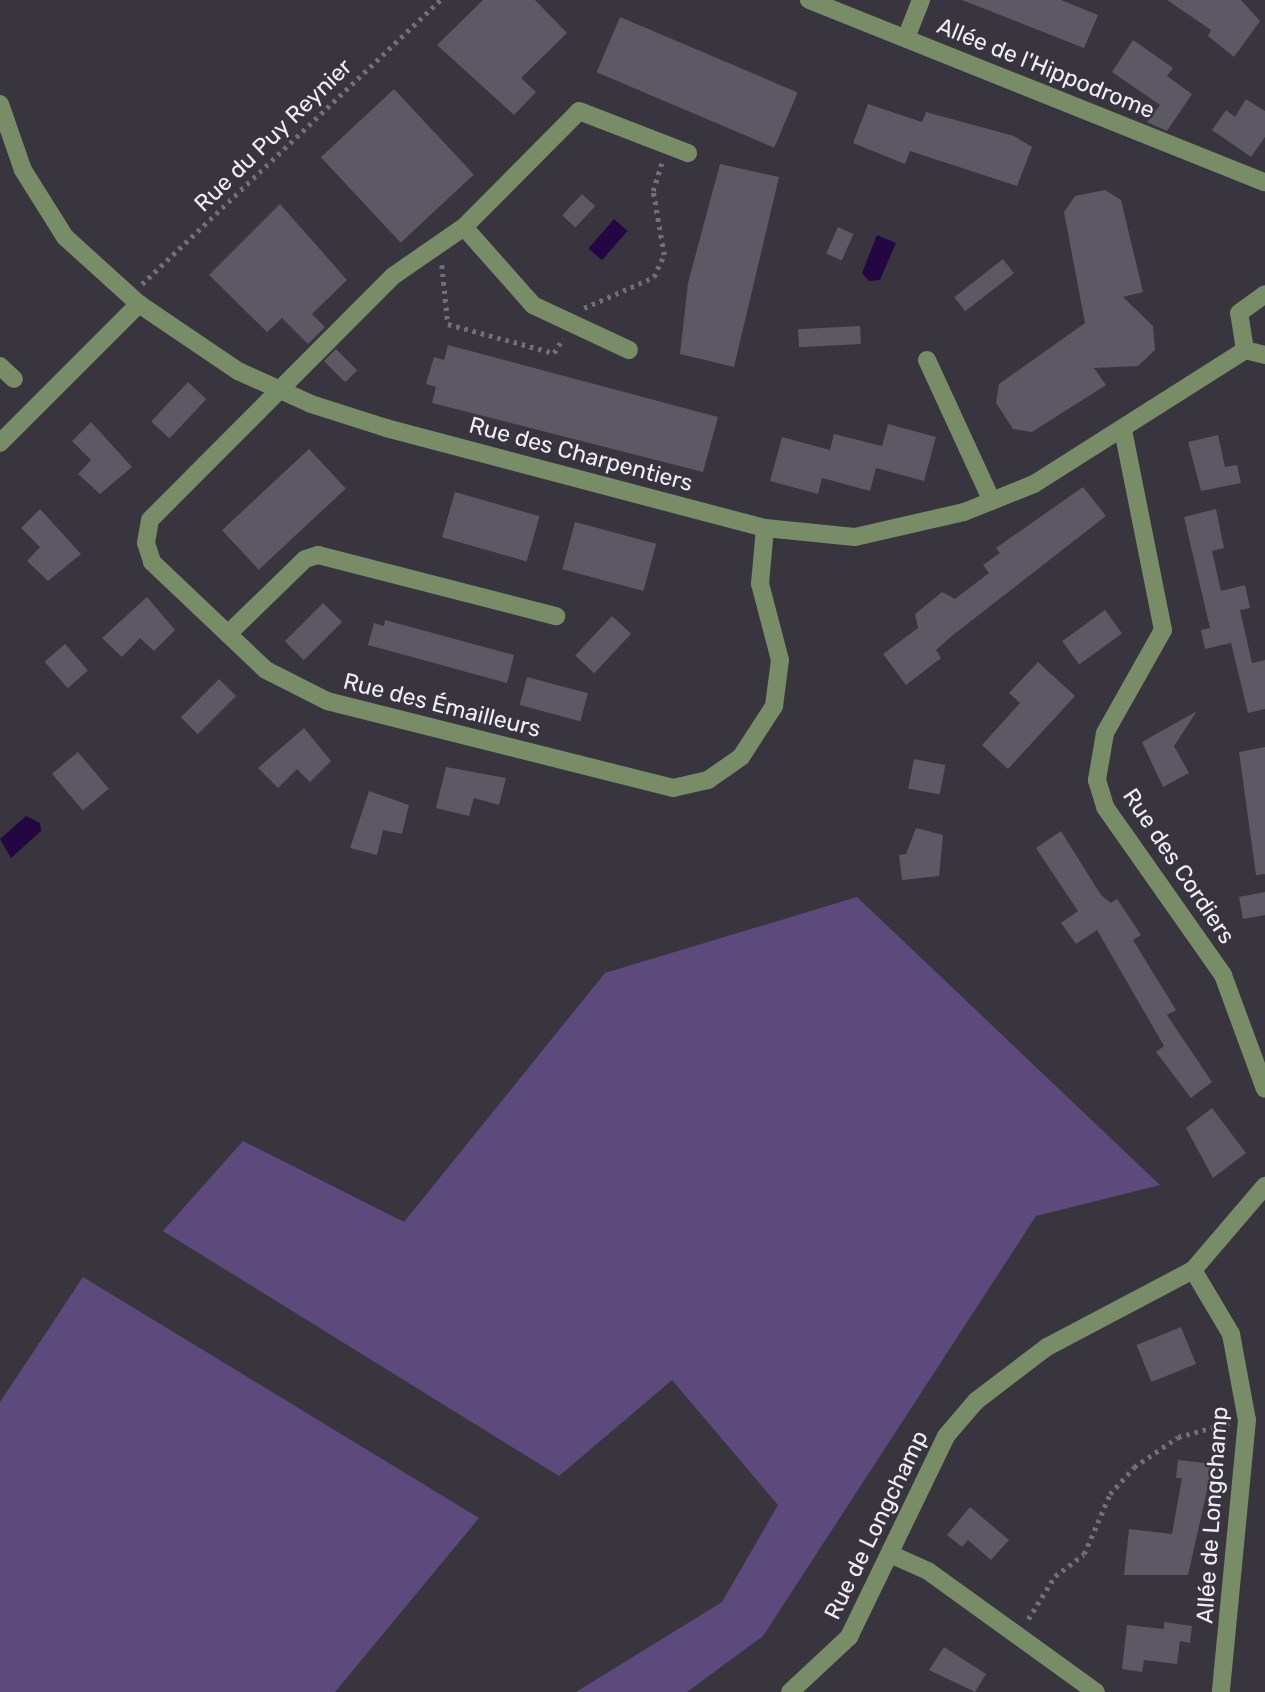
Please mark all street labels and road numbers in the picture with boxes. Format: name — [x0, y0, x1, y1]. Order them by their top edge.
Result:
street label: Allée de l'Hippodrome — [933, 12, 1159, 124]
street label: Rue du Puy Reynier — [188, 53, 358, 217]
street label: Rue des Charpentiers — [466, 411, 696, 497]
street label: Rue des Émailleurs — [340, 667, 544, 743]
street label: Rue des Cordiers — [1117, 783, 1241, 949]
street label: Allée de Longchamp — [1191, 1406, 1233, 1624]
street label: Rue de Longchamp — [818, 1426, 934, 1624]

